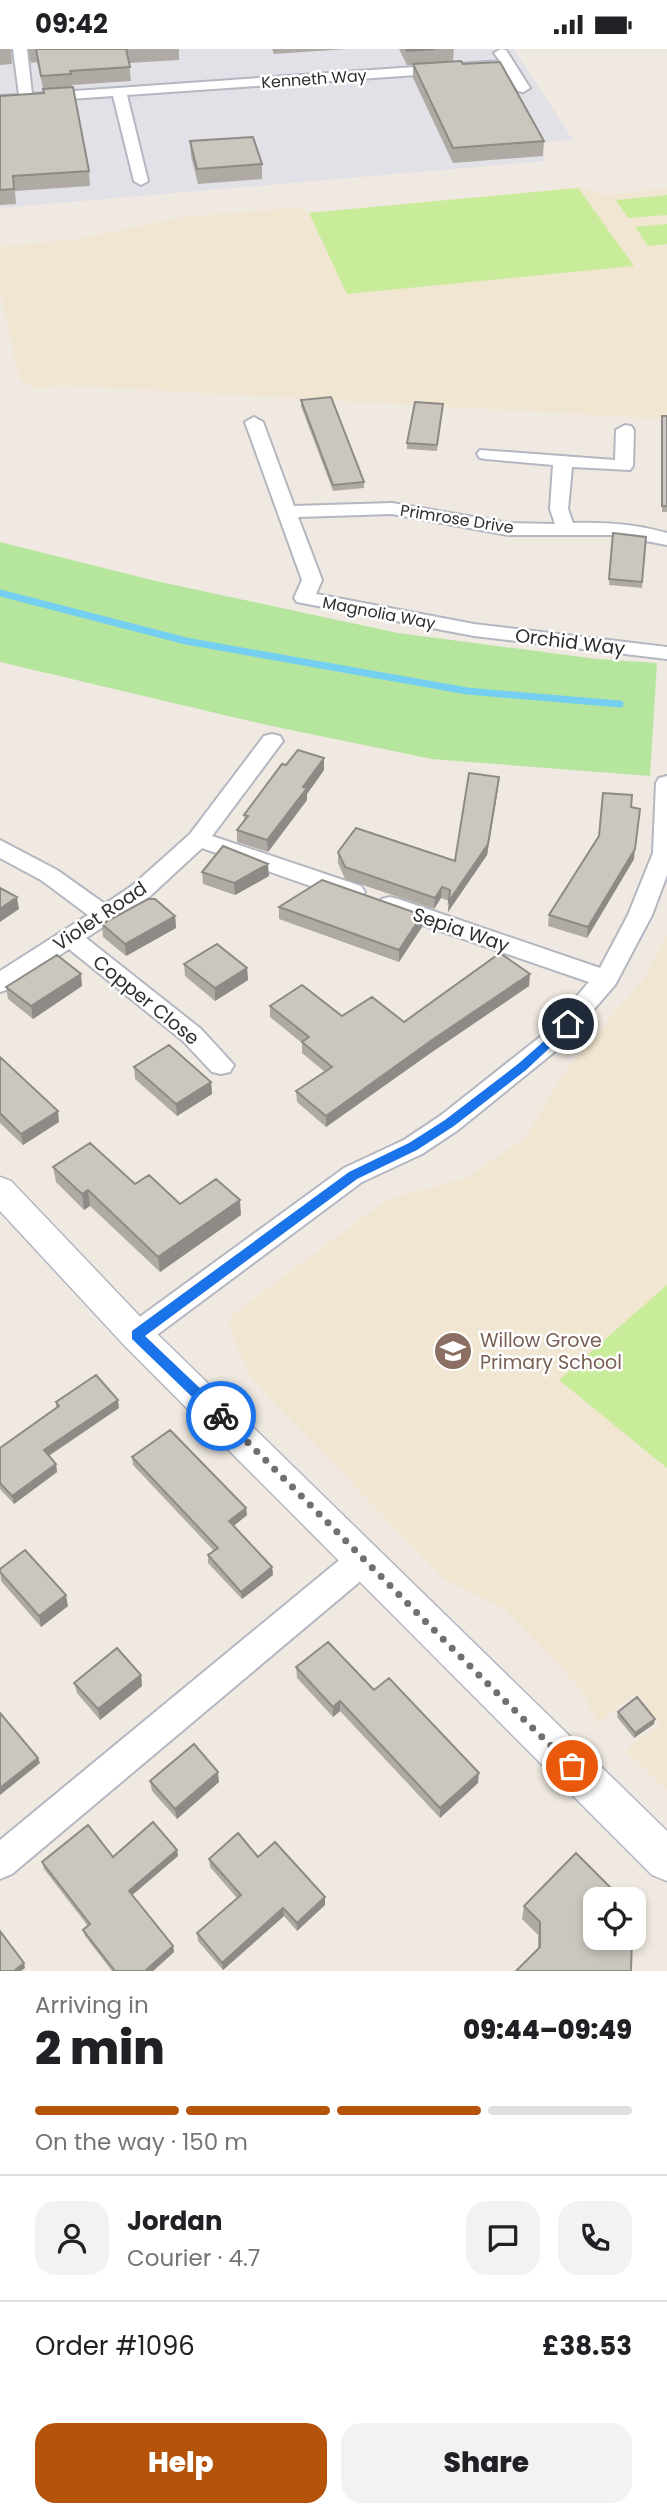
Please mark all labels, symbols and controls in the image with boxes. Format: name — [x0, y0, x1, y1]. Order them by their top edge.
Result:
text: 09:42 — [35, 6, 108, 42]
street label: Kenneth Way — [260, 64, 368, 94]
street label: Primrose Drive — [399, 499, 515, 539]
street label: Magnolia Way — [321, 591, 437, 635]
street label: Orchid Way — [514, 622, 627, 662]
street label: Violet Road — [48, 875, 152, 957]
street label: Sepia Way — [409, 901, 513, 959]
street label: Copper Close — [87, 949, 205, 1051]
pin — [538, 994, 598, 1054]
icon: home — [549, 1005, 587, 1043]
place label: Willow Grove Primary School — [480, 1327, 622, 1376]
school or university icon: Willow Grove Primary School — [432, 1330, 474, 1372]
courier — [186, 1381, 256, 1451]
icon: bike — [202, 1397, 240, 1435]
pin — [542, 1736, 602, 1796]
icon: bag — [553, 1747, 591, 1785]
map controls — [583, 1887, 646, 1950]
button: locate — [583, 1887, 646, 1950]
text: Arriving in — [35, 1989, 149, 2021]
text: 09:44–09:49 — [463, 2012, 632, 2048]
text: 2 min — [35, 2016, 165, 2080]
text: On the way · 150 m — [35, 2126, 248, 2158]
button: person — [35, 2201, 109, 2275]
button: chat — [466, 2201, 540, 2275]
button: phone — [558, 2201, 632, 2275]
text: Jordan — [127, 2203, 223, 2239]
text: Courier · 4.7 — [127, 2242, 260, 2274]
text: Order #1096 — [35, 2328, 195, 2364]
text: £38.53 — [542, 2328, 632, 2364]
button: Help — [35, 2423, 327, 2503]
button: Share — [341, 2423, 632, 2503]

